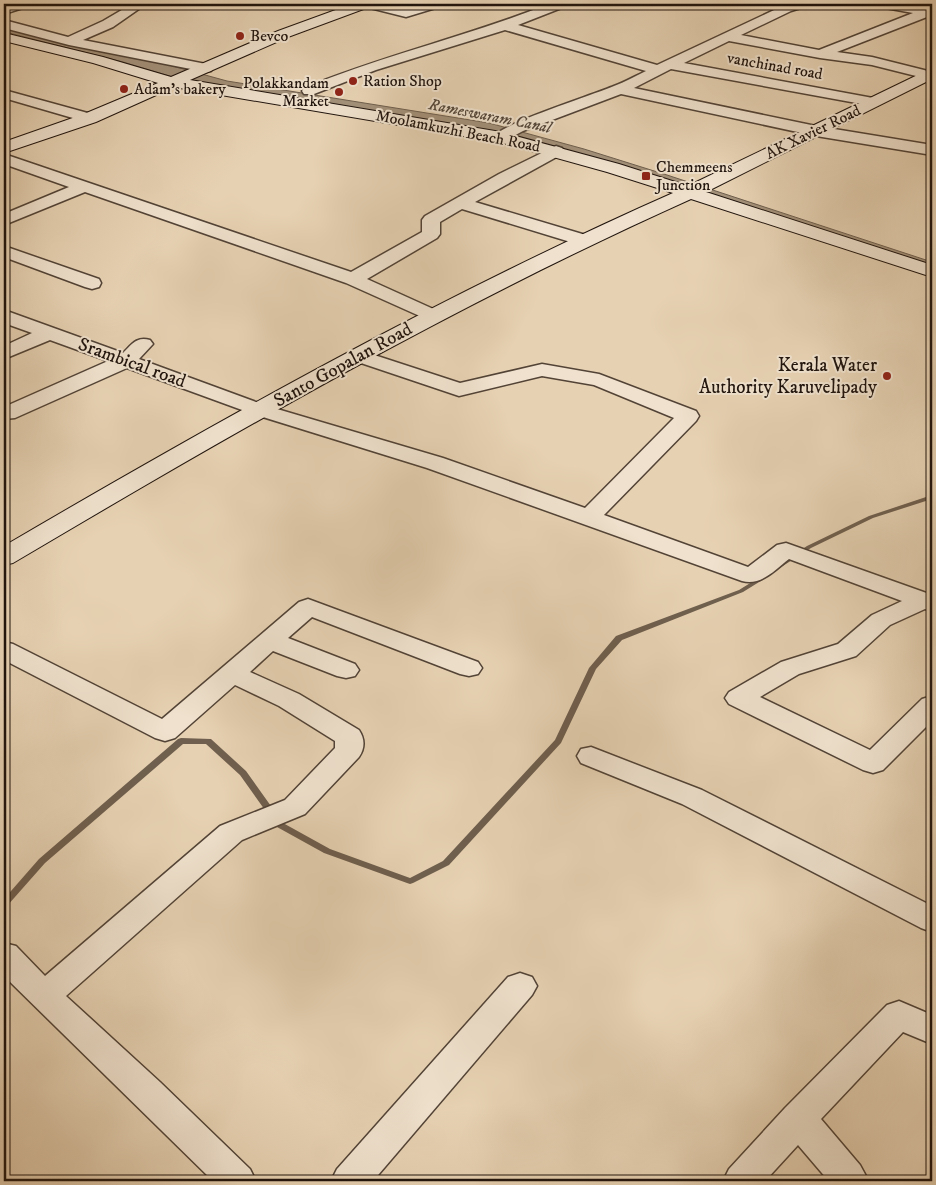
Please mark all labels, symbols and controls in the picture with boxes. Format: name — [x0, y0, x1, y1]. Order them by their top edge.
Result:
place label: Bevco — [250, 26, 289, 46]
marker: Bevco — [234, 30, 246, 42]
street label: vanchinad road — [725, 48, 824, 84]
place label: Ration Shop — [363, 71, 442, 91]
place label: Polakkandam Market — [243, 73, 329, 111]
marker: Ration Shop — [347, 75, 359, 87]
place label: Adam's bakery — [134, 79, 226, 99]
marker: Adam's bakery — [118, 83, 130, 95]
marker: Polakkandam Market — [333, 86, 345, 98]
water label: Rameswaram Canal — [426, 94, 555, 138]
street label: AK Xavier Road — [762, 100, 864, 164]
street label: Moolamkuzhi Beach Road — [374, 105, 542, 157]
place label: Chemmeens Junction — [654, 157, 733, 195]
marker: Chemmeens Junction — [640, 170, 652, 182]
street label: Santo Gopalan Road — [270, 317, 417, 413]
street label: Srambical road — [75, 333, 189, 393]
place label: Kerala Water Authority Karuvelipady — [699, 354, 878, 399]
marker: Kerala Water Authority Karuvelipady — [881, 370, 893, 382]

